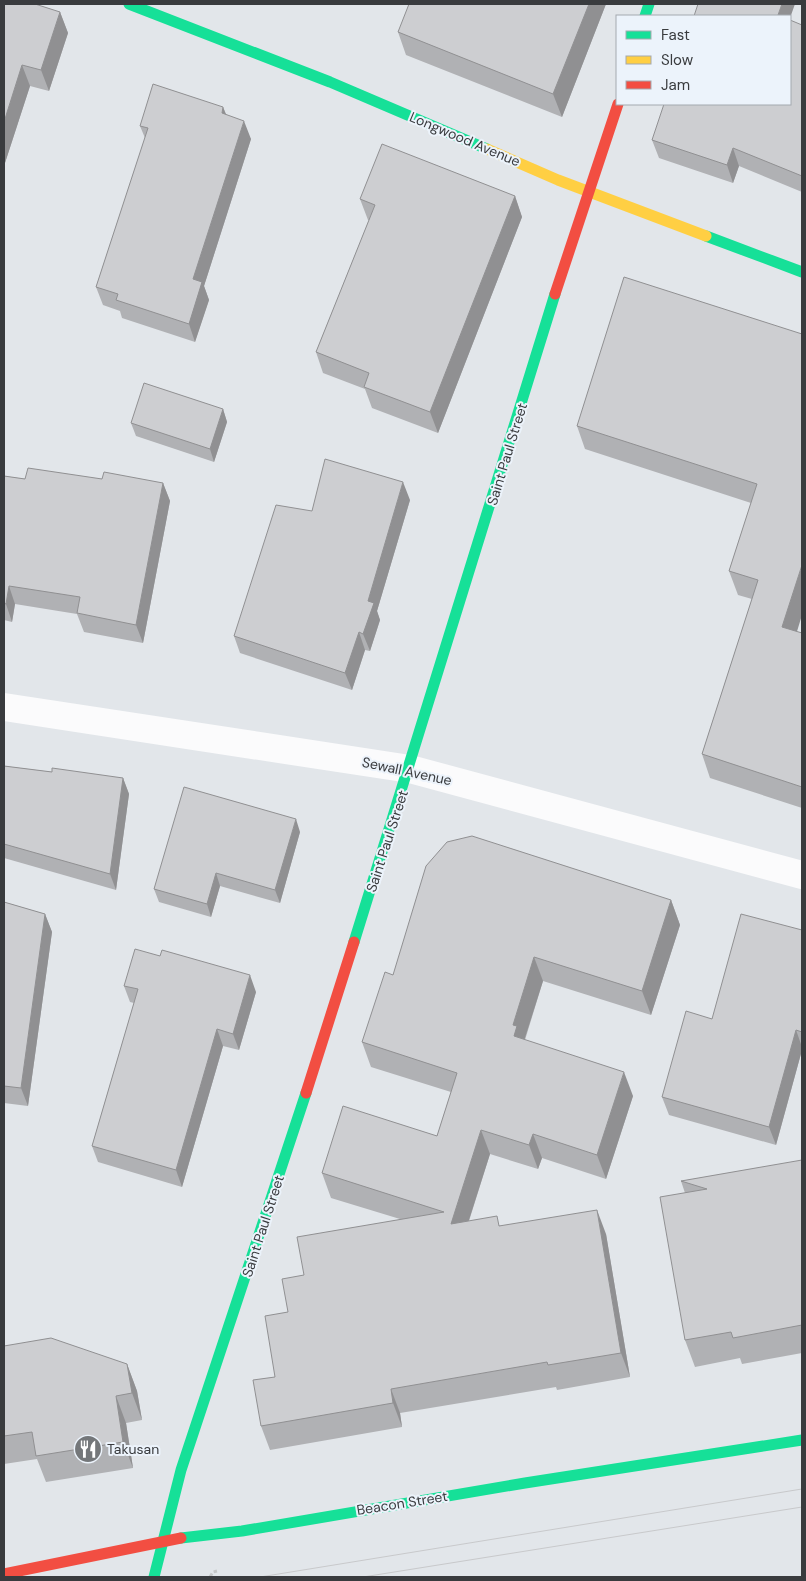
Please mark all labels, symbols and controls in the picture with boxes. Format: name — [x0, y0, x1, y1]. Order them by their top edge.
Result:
legend — [616, 15, 791, 105]
text: Fast — [661, 25, 690, 45]
text: Slow — [661, 50, 694, 70]
text: Jam — [661, 75, 690, 95]
street label: Longwood Avenue — [407, 108, 523, 170]
street label: Saint Paul Street — [483, 401, 531, 507]
street label: Sewall Avenue — [360, 753, 454, 789]
street label: Saint Paul Street — [362, 788, 412, 894]
street label: Saint Paul Street — [238, 1173, 288, 1279]
restaurant icon: Takusan — [73, 1434, 103, 1464]
place label: Takusan — [107, 1440, 159, 1458]
street label: Beacon Street — [355, 1487, 449, 1519]

